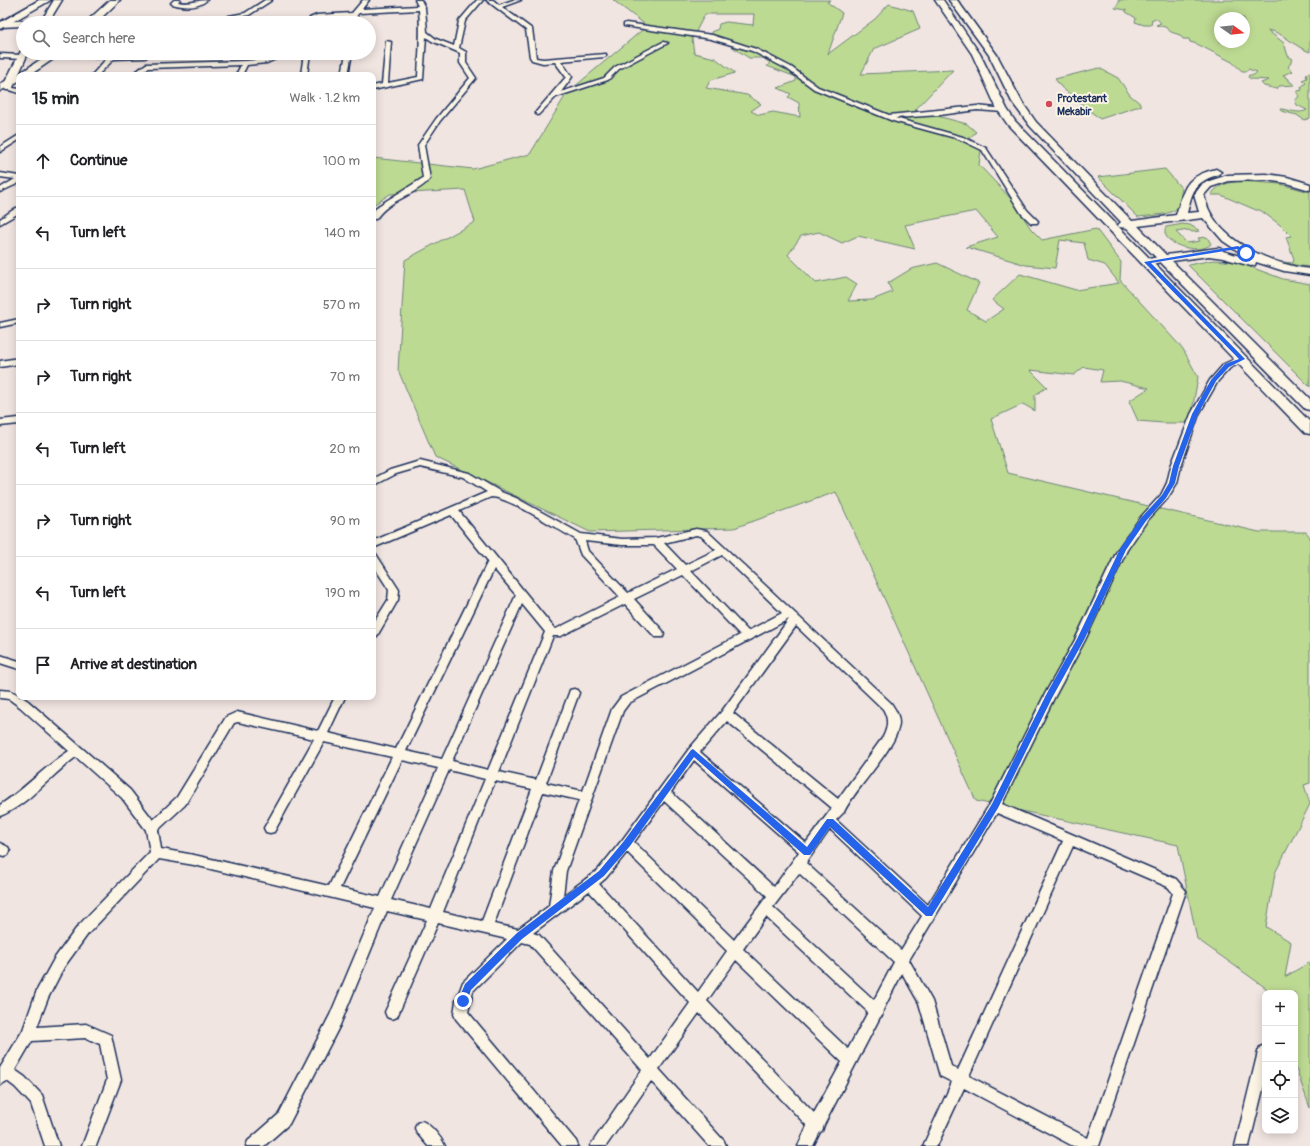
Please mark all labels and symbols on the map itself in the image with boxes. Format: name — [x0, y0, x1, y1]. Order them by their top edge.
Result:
north arrow — [1214, 12, 1250, 48]
place label: Protestant Mekabir — [1057, 92, 1108, 118]
marker: Protestant Mekabir — [1044, 99, 1054, 109]
route start — [1237, 244, 1255, 262]
route end — [454, 992, 472, 1010]

